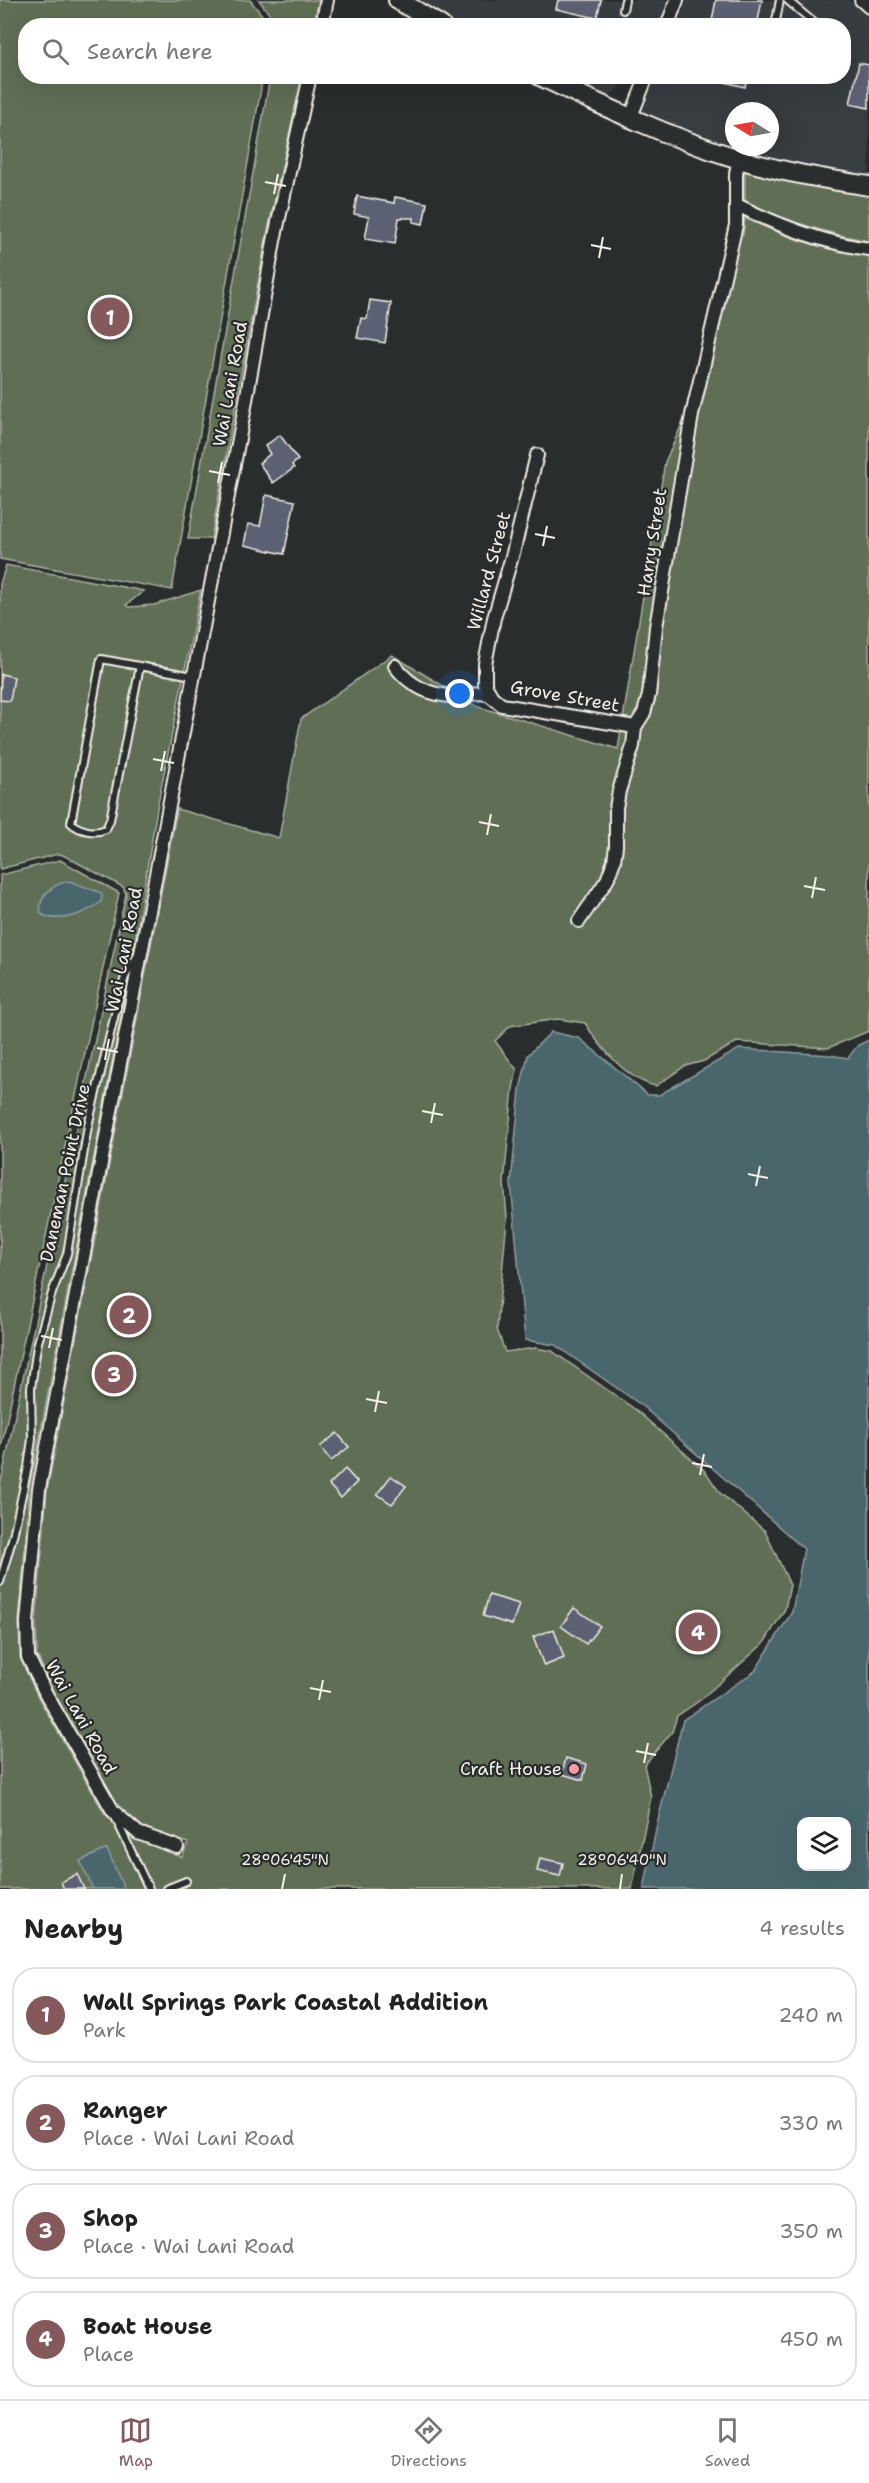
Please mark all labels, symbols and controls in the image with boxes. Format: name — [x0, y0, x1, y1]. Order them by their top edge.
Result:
search box — [18, 18, 851, 84]
icon: search — [39, 35, 72, 68]
text: Search here — [87, 37, 213, 66]
north arrow — [725, 102, 779, 156]
pin: 1 — [90, 294, 130, 340]
street label: Wai Lani Road — [207, 319, 253, 449]
street label: Harry Street — [632, 486, 672, 598]
street label: Willard Street — [462, 509, 516, 633]
street label: Grove Street — [509, 675, 622, 717]
your location — [445, 679, 474, 708]
street label: Wai Lani Road — [100, 885, 148, 1015]
street label: Daneman Point Drive — [34, 1082, 96, 1264]
pin: 2 — [110, 1292, 148, 1338]
pin: 3 — [94, 1352, 134, 1396]
pin: 4 — [678, 1610, 718, 1654]
street label: Wai Lani Road — [40, 1656, 122, 1778]
place label: Craft House — [460, 1757, 562, 1781]
marker: Craft House — [567, 1762, 581, 1776]
map controls — [797, 1817, 851, 1871]
button: layers — [797, 1817, 851, 1871]
text: 28°06'45"N — [241, 1850, 329, 1870]
text: 28°06'40"N — [577, 1850, 667, 1870]
text: Nearby — [24, 1911, 123, 1946]
text: 4 results — [759, 1915, 845, 1941]
text: Wall Springs Park Coastal Addition — [83, 1988, 488, 2017]
text: 1 — [41, 2002, 50, 2028]
text: 240 m — [778, 2002, 843, 2028]
text: Park — [83, 2017, 126, 2043]
text: Ranger — [83, 2096, 168, 2125]
text: 2 — [39, 2110, 53, 2136]
text: 330 m — [779, 2110, 843, 2136]
text: Place · Wai Lani Road — [83, 2125, 294, 2151]
text: Shop — [83, 2204, 138, 2233]
text: 3 — [39, 2218, 53, 2244]
text: 350 m — [779, 2218, 843, 2244]
text: Place · Wai Lani Road — [83, 2233, 294, 2259]
text: Boat House — [83, 2312, 212, 2341]
text: 4 — [39, 2326, 53, 2352]
text: 450 m — [779, 2326, 843, 2352]
text: Place — [83, 2341, 134, 2367]
tab: Map — [119, 2414, 153, 2471]
tab: Directions — [391, 2414, 467, 2471]
tab: Saved — [705, 2414, 750, 2471]

